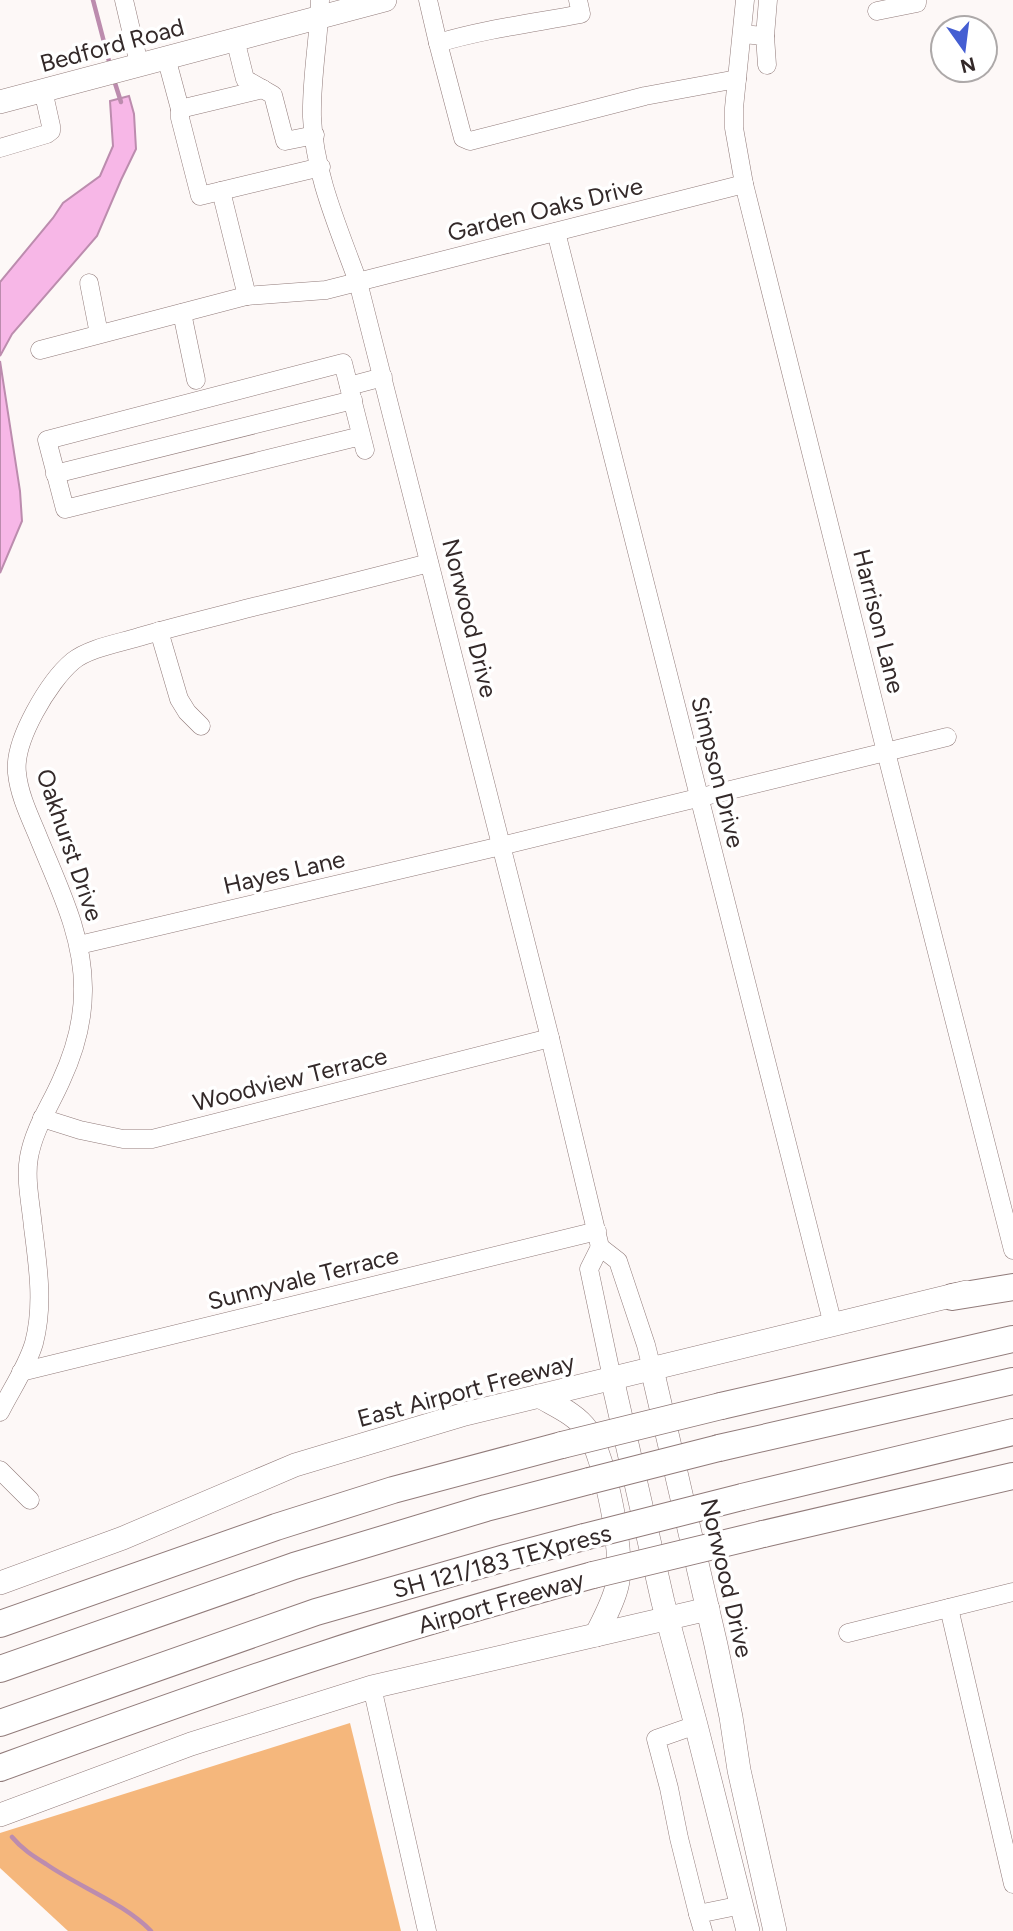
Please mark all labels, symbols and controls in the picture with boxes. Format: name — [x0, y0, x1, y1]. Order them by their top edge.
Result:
street label: Bedford Road — [37, 12, 187, 78]
north arrow — [929, 14, 999, 84]
text: N — [958, 52, 978, 78]
street label: Garden Oaks Drive — [444, 171, 646, 247]
street label: Norwood Drive — [436, 536, 504, 700]
street label: Harrison Lane — [847, 546, 911, 696]
street label: Simpson Drive — [685, 693, 751, 851]
street label: Oakhurst Drive — [30, 765, 110, 925]
street label: Hayes Lane — [220, 844, 348, 900]
street label: Woodview Terrace — [190, 1041, 390, 1117]
street label: Sunnyvale Terrace — [205, 1240, 401, 1316]
street label: East Airport Freeway — [354, 1347, 578, 1433]
street label: Norwood Drive — [695, 1496, 759, 1660]
street label: SH 121/183 TEXpress — [390, 1518, 614, 1604]
street label: Airport Freeway — [415, 1564, 588, 1640]

